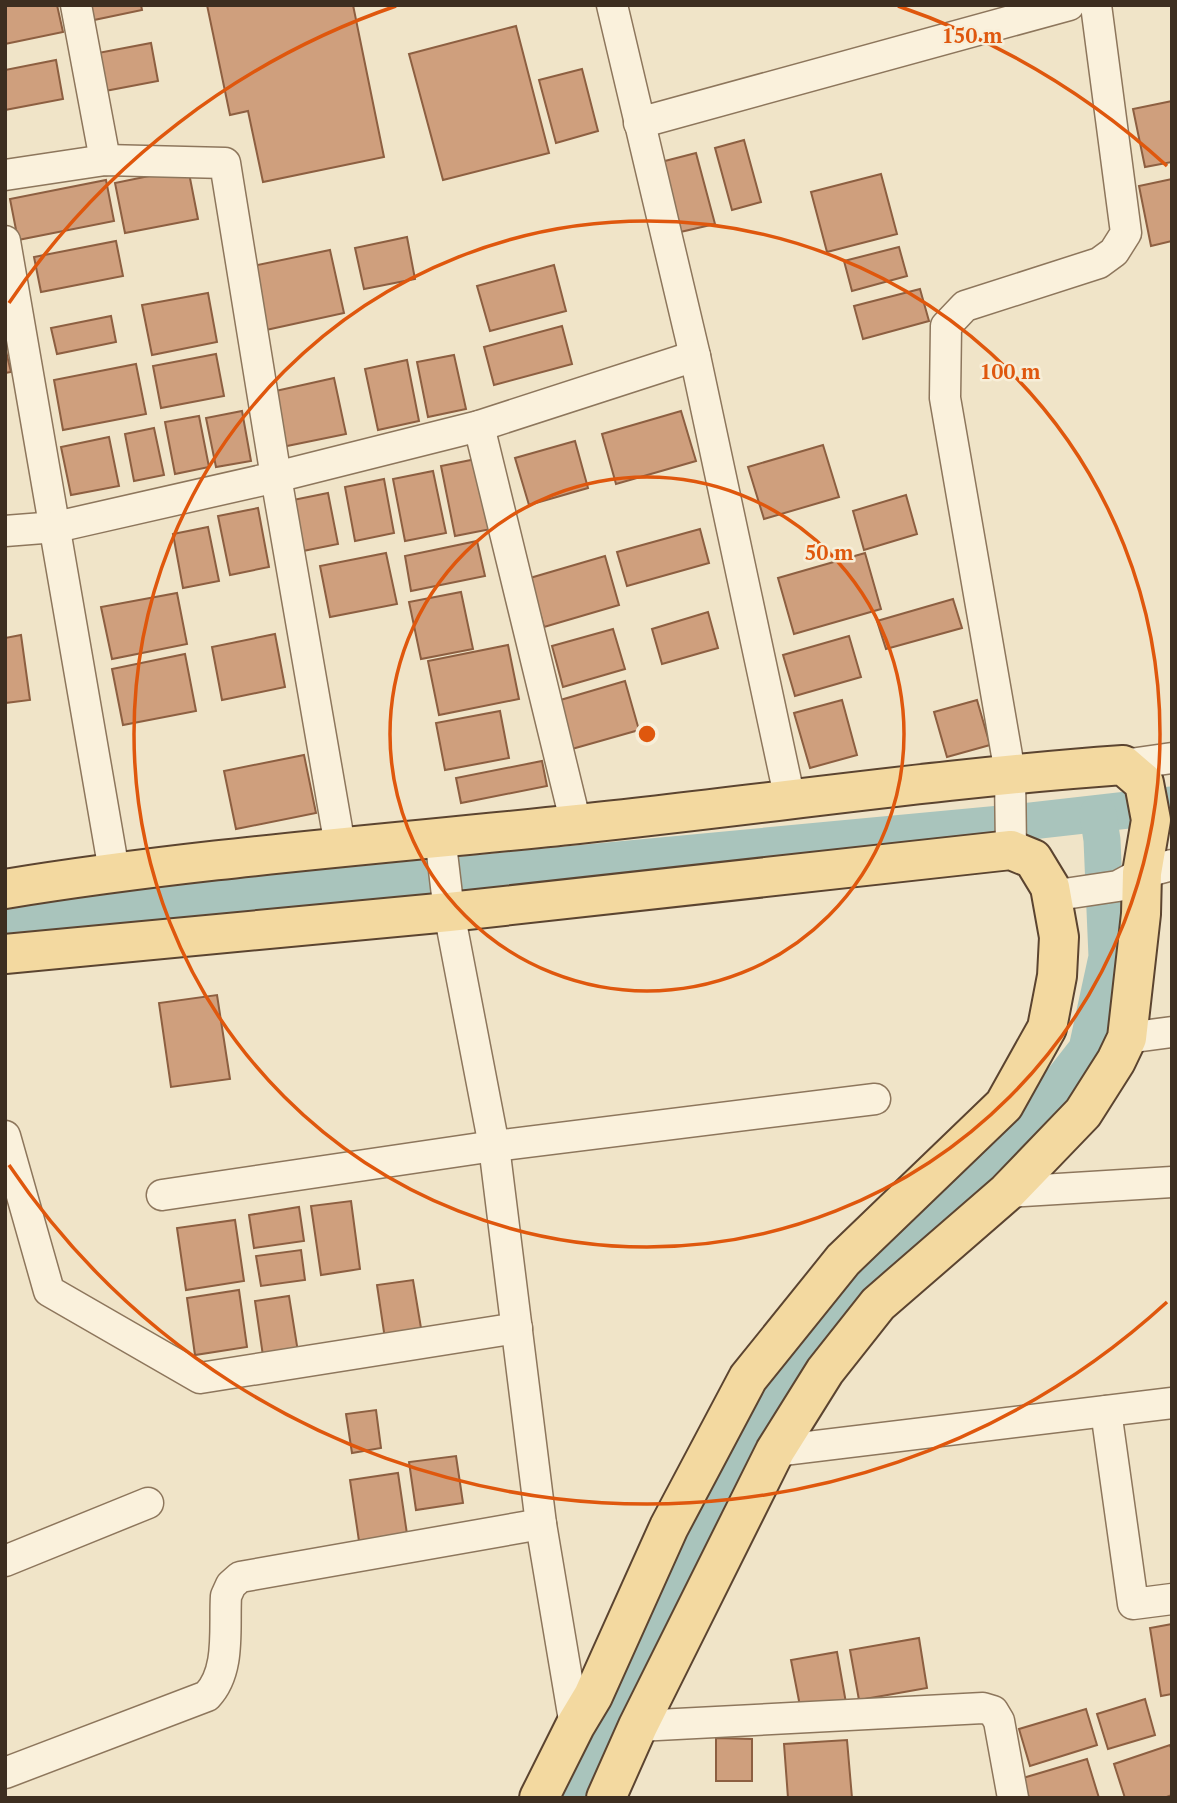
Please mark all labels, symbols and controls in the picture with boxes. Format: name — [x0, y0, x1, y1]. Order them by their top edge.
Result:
text: 150 m — [942, 21, 1003, 49]
text: 100 m — [980, 357, 1041, 385]
text: 50 m — [805, 538, 854, 566]
centre of rings — [635, 722, 659, 746]

